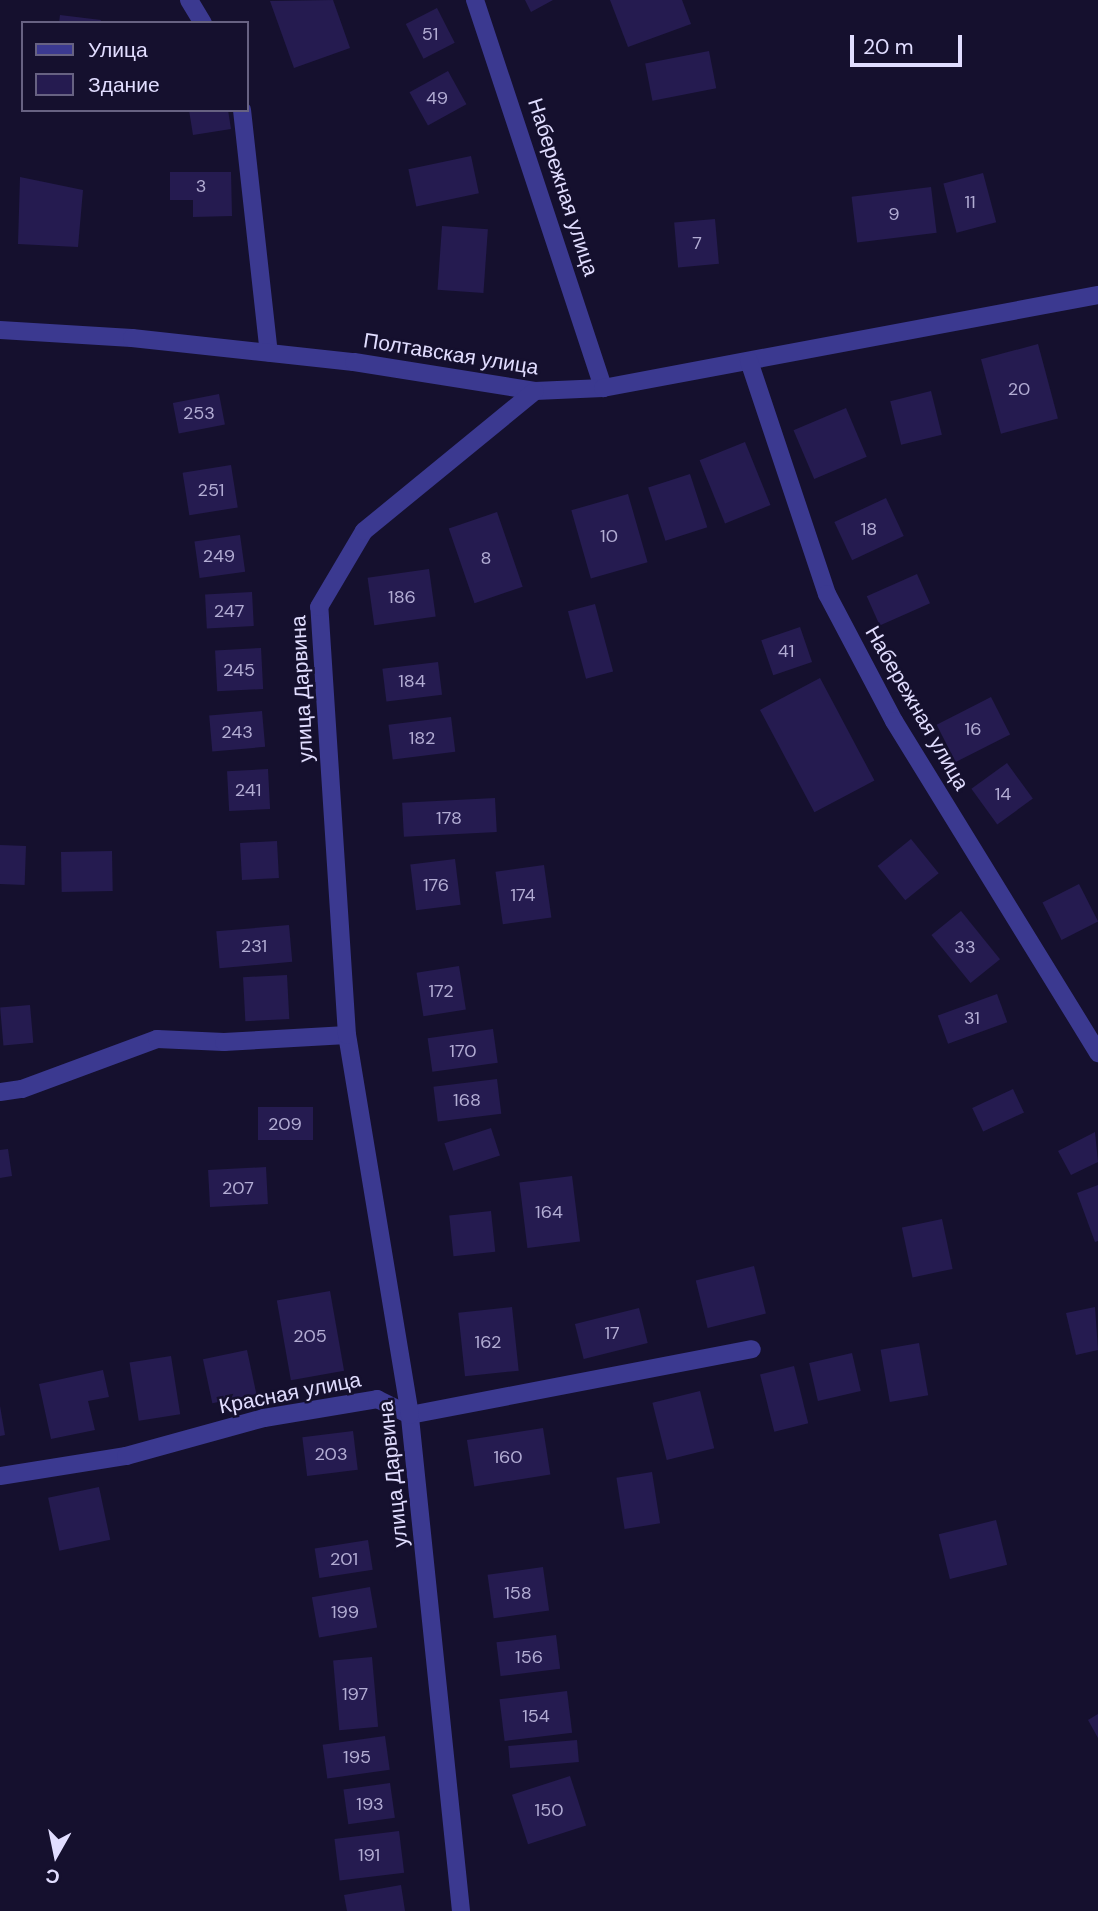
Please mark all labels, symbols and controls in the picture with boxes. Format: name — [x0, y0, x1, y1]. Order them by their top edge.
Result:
legend — [21, 21, 248, 112]
scale bar — [853, 21, 965, 65]
house number: 51 — [422, 23, 438, 45]
text: 20 m — [863, 33, 914, 61]
text: Улица — [88, 36, 148, 64]
text: Здание — [88, 71, 160, 99]
house number: 49 — [426, 87, 448, 109]
street label: Набережная улица — [522, 95, 604, 279]
house number: 3 — [196, 175, 206, 197]
house number: 11 — [964, 191, 976, 213]
house number: 9 — [888, 203, 900, 225]
house number: 7 — [692, 232, 702, 254]
street label: Полтавская улица — [362, 328, 540, 380]
house number: 20 — [1008, 378, 1030, 400]
house number: 253 — [183, 402, 215, 424]
house number: 251 — [198, 479, 224, 501]
house number: 18 — [861, 518, 877, 540]
house number: 10 — [600, 525, 618, 547]
house number: 249 — [203, 545, 235, 567]
house number: 8 — [481, 547, 491, 569]
house number: 186 — [388, 586, 416, 608]
house number: 247 — [214, 600, 244, 622]
street label: улица Дарвина — [286, 615, 318, 763]
street label: Набережная улица — [860, 621, 974, 795]
house number: 41 — [778, 640, 794, 662]
house number: 245 — [223, 659, 255, 681]
house number: 184 — [398, 670, 426, 692]
house number: 16 — [965, 718, 981, 740]
house number: 243 — [221, 721, 253, 743]
house number: 182 — [409, 727, 435, 749]
house number: 241 — [235, 779, 261, 801]
house number: 14 — [995, 783, 1011, 805]
house number: 178 — [436, 807, 462, 829]
house number: 176 — [423, 874, 449, 896]
house number: 174 — [510, 884, 536, 906]
house number: 231 — [241, 935, 267, 957]
house number: 33 — [954, 936, 976, 958]
house number: 172 — [428, 980, 454, 1002]
house number: 31 — [964, 1007, 980, 1029]
house number: 170 — [449, 1040, 477, 1062]
house number: 168 — [453, 1089, 481, 1111]
house number: 209 — [268, 1113, 302, 1135]
house number: 207 — [222, 1177, 254, 1199]
house number: 164 — [535, 1201, 563, 1223]
house number: 17 — [604, 1322, 620, 1344]
house number: 205 — [293, 1325, 327, 1347]
house number: 162 — [475, 1331, 501, 1353]
street label: Красная улица — [217, 1367, 363, 1419]
street label: улица Дарвина — [373, 1400, 413, 1548]
house number: 203 — [314, 1443, 348, 1465]
house number: 160 — [493, 1446, 523, 1468]
house number: 201 — [330, 1548, 358, 1570]
house number: 158 — [504, 1582, 532, 1604]
house number: 199 — [331, 1601, 359, 1623]
house number: 156 — [515, 1646, 543, 1668]
house number: 197 — [342, 1683, 368, 1705]
house number: 154 — [522, 1705, 550, 1727]
house number: 195 — [343, 1746, 371, 1768]
house number: 193 — [356, 1793, 384, 1815]
house number: 150 — [535, 1799, 563, 1821]
north arrow — [21, 1820, 91, 1890]
house number: 191 — [358, 1844, 380, 1866]
text: С — [44, 1863, 61, 1890]

